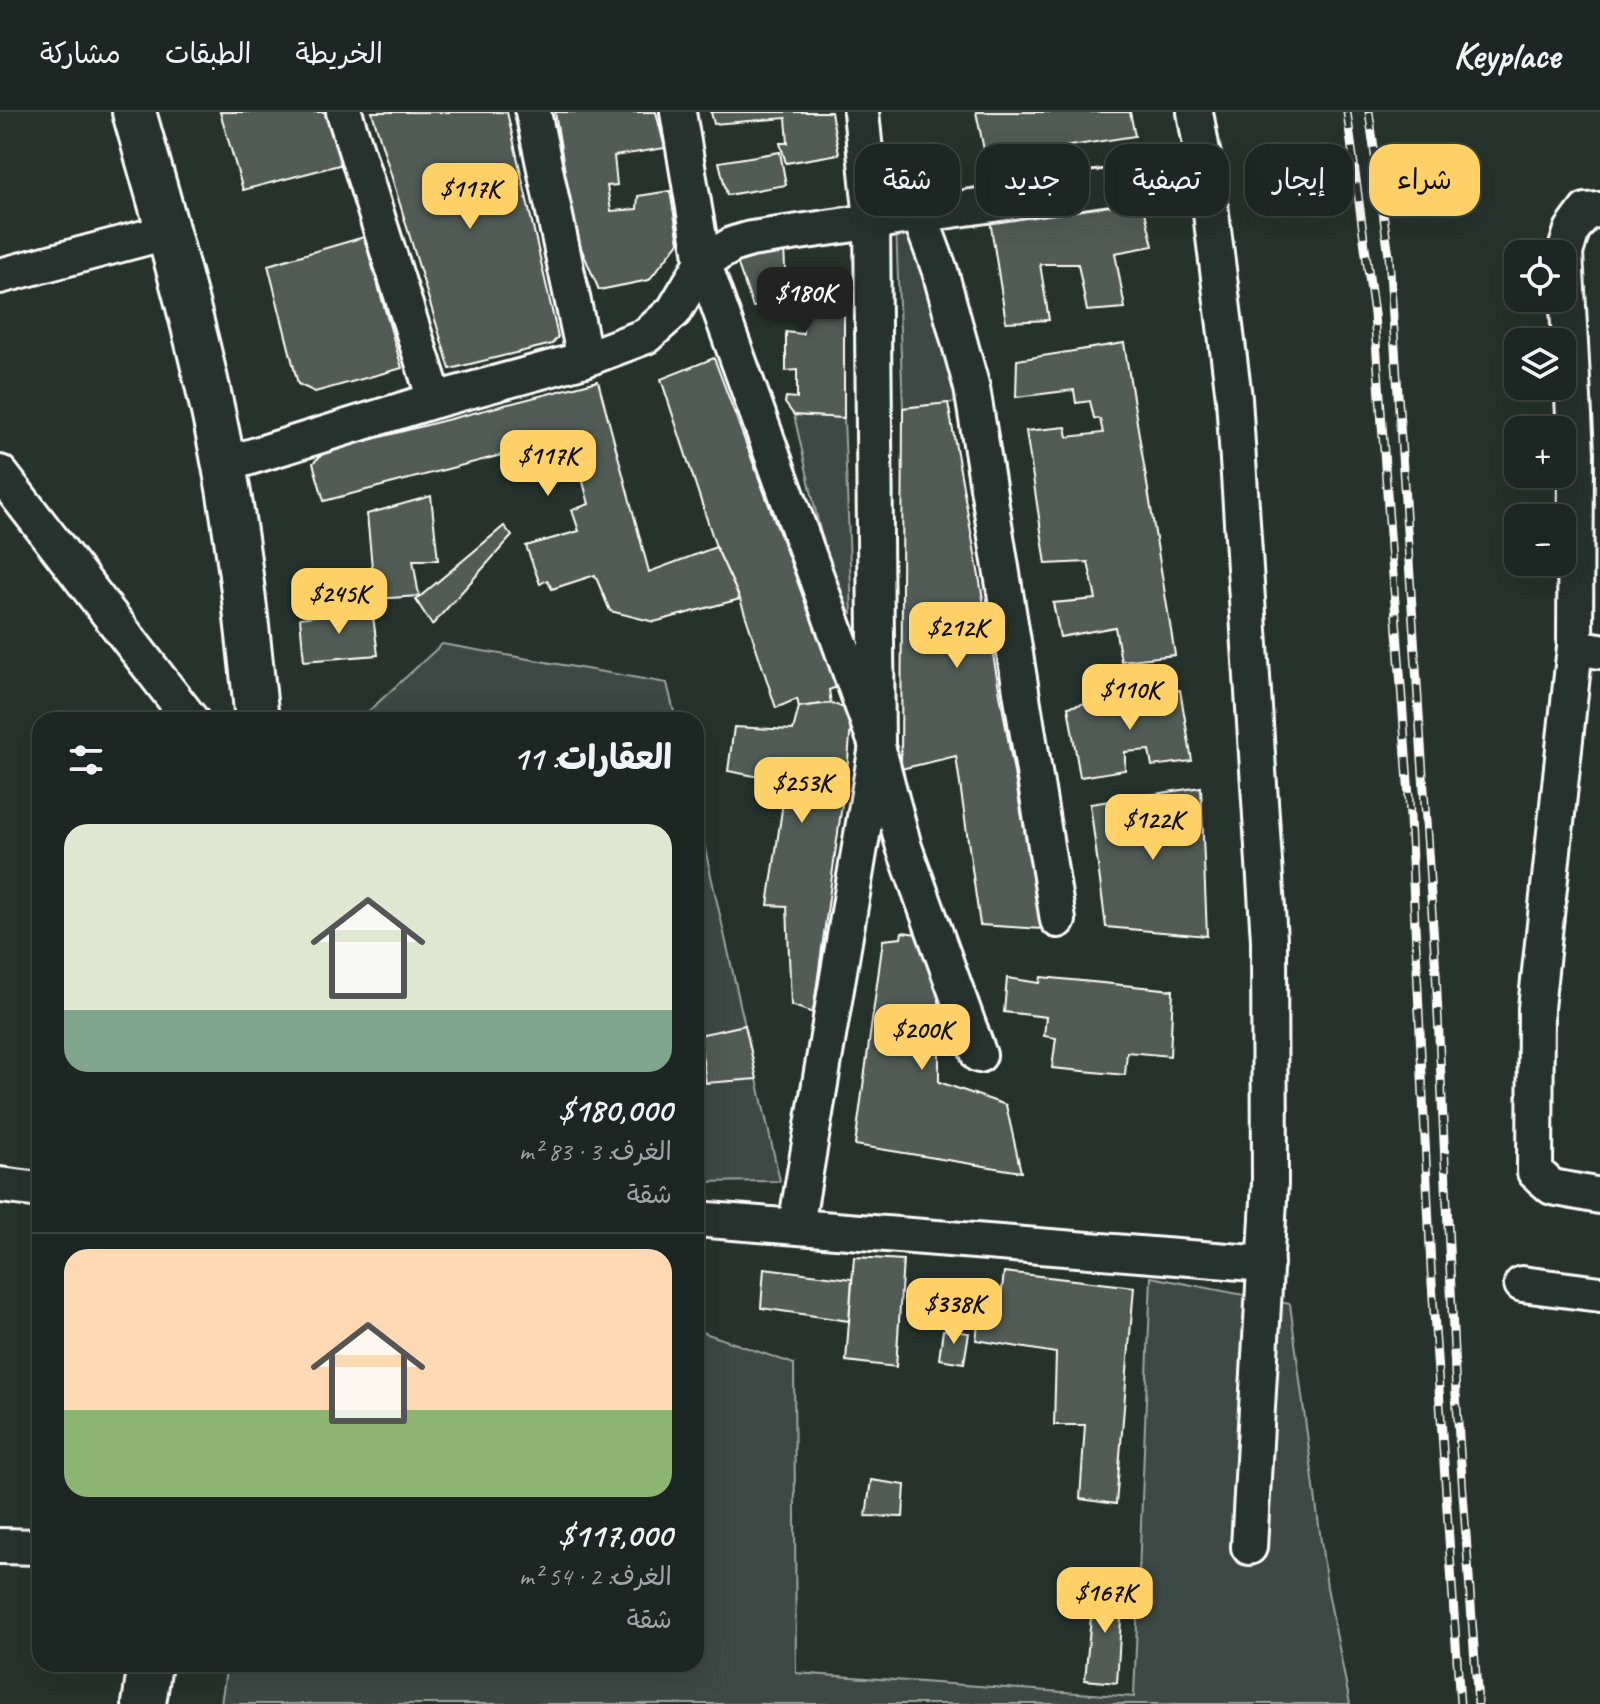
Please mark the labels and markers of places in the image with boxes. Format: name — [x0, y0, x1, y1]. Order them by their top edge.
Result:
pin: $117K — [414, 163, 526, 231]
pin: $180K — [749, 267, 861, 335]
pin: $117K — [492, 430, 604, 498]
pin: $245K — [283, 568, 395, 636]
pin: $212K — [901, 602, 1013, 670]
pin: $110K — [1074, 664, 1186, 732]
pin: $253K — [746, 757, 858, 825]
pin: $122K — [1097, 794, 1209, 862]
pin: $200K — [866, 1004, 978, 1072]
pin: $338K — [898, 1278, 1010, 1346]
pin: $167K — [1049, 1567, 1161, 1635]

